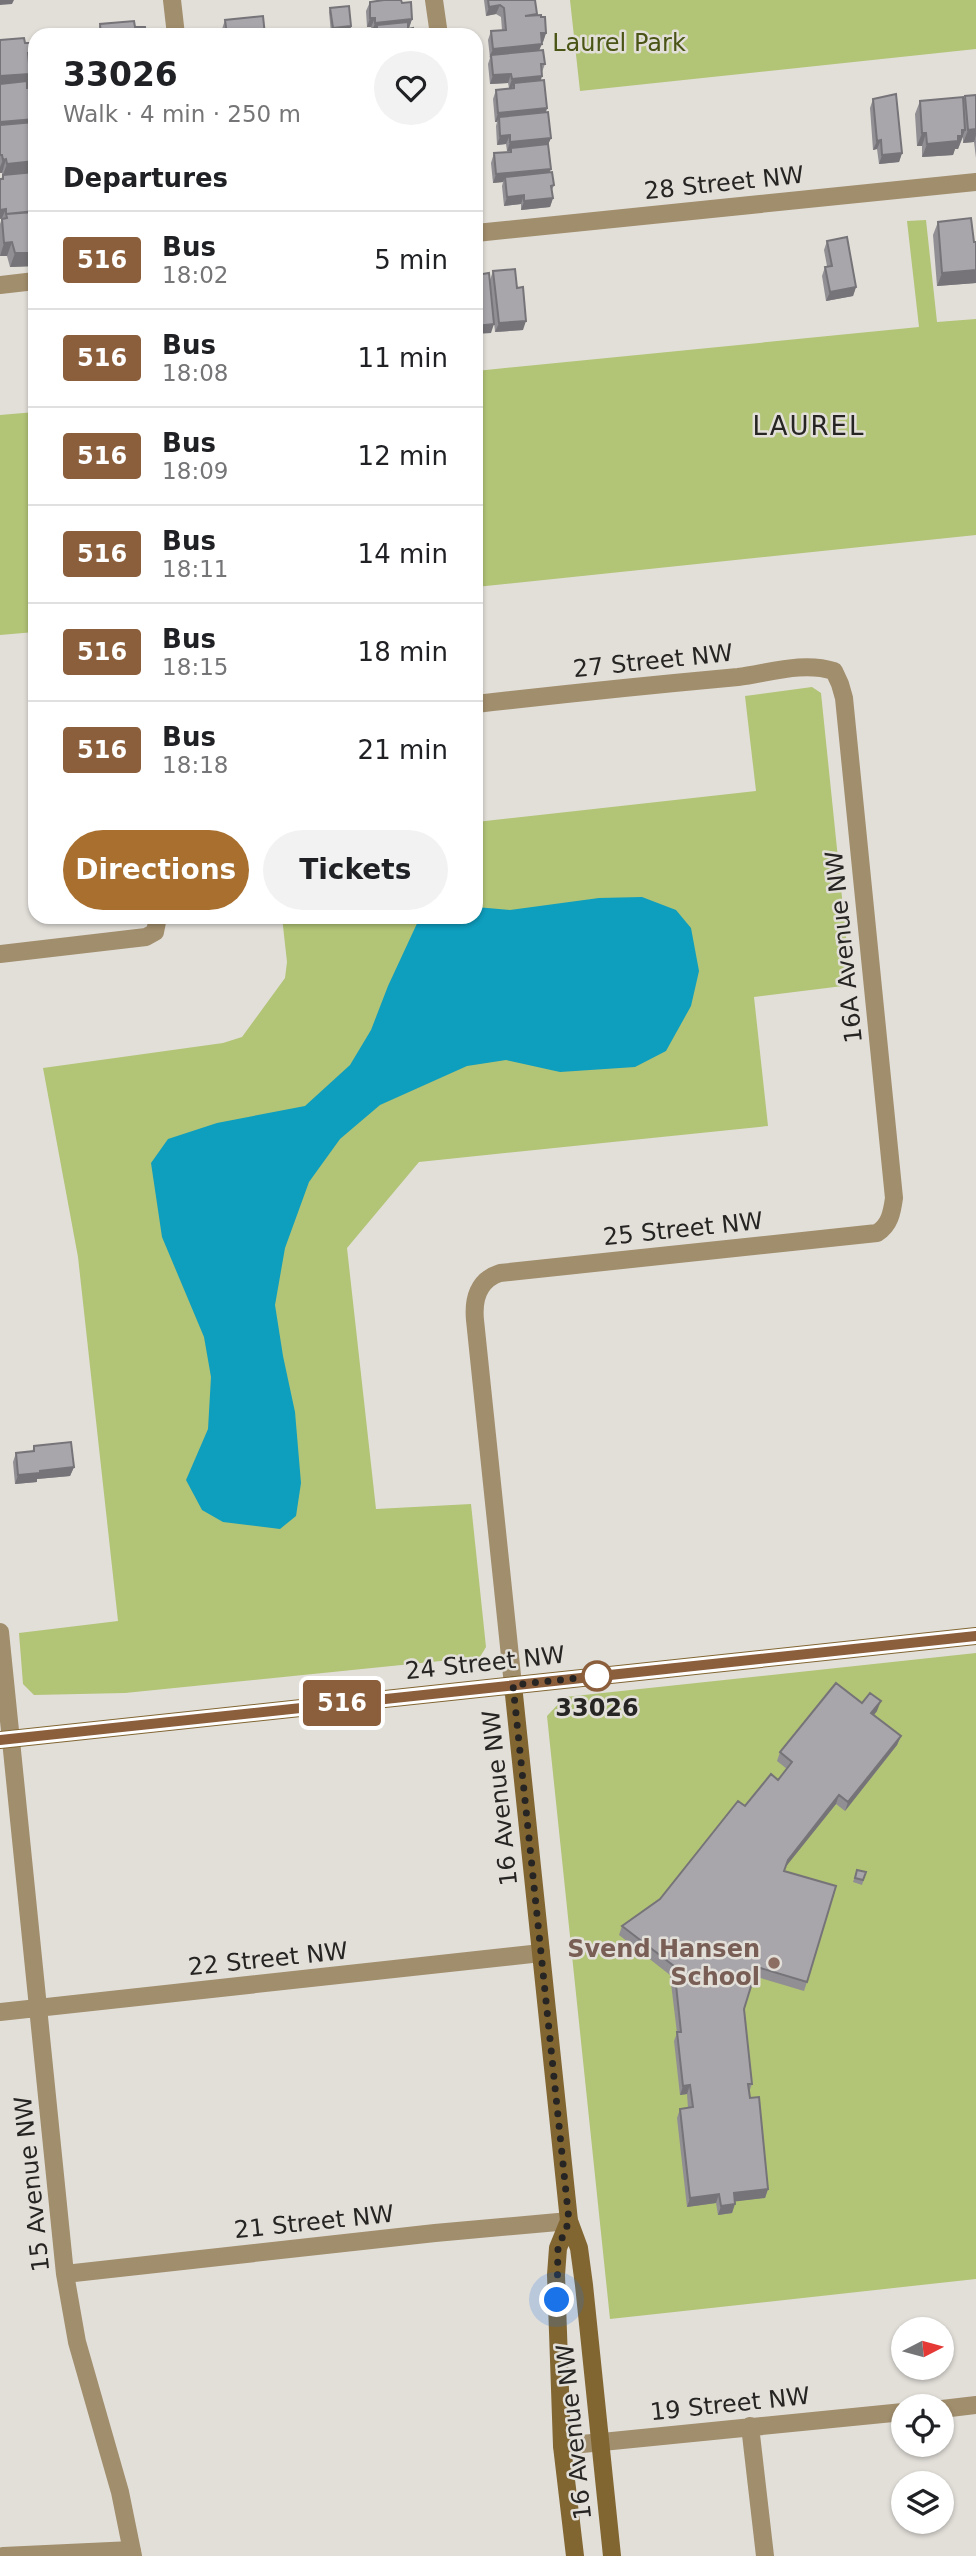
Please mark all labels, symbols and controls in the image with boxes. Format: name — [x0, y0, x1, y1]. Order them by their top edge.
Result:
park label: Laurel Park — [552, 29, 686, 57]
button: heart — [374, 51, 448, 125]
text: 33026 — [63, 55, 178, 94]
text: Walk · 4 min · 250 m — [63, 101, 301, 127]
street label: 28 Street NW — [643, 161, 805, 205]
text: Departures — [63, 163, 228, 193]
text: Bus — [162, 232, 216, 262]
text: 5 min — [374, 245, 448, 275]
text: 516 — [77, 246, 127, 274]
text: 18:02 — [162, 262, 228, 288]
text: Bus — [162, 330, 216, 360]
text: 11 min — [358, 343, 448, 373]
text: 516 — [77, 344, 127, 372]
text: 18:08 — [162, 360, 228, 386]
district label: LAUREL — [753, 411, 865, 441]
text: Bus — [162, 428, 216, 458]
text: 12 min — [358, 441, 448, 471]
text: 516 — [77, 442, 127, 470]
text: 18:09 — [162, 458, 228, 484]
text: Bus — [162, 526, 216, 556]
text: 14 min — [358, 539, 448, 569]
text: 516 — [77, 540, 127, 568]
text: 18:11 — [162, 556, 228, 582]
text: Bus — [162, 624, 216, 654]
text: 18 min — [358, 637, 448, 667]
text: 516 — [77, 638, 127, 666]
street label: 27 Street NW — [572, 639, 734, 683]
text: 18:15 — [162, 654, 228, 680]
text: Bus — [162, 722, 216, 752]
text: 21 min — [358, 735, 448, 765]
text: 516 — [77, 736, 127, 764]
text: 18:18 — [162, 752, 228, 778]
button: Directions — [63, 830, 249, 910]
button: Tickets — [263, 830, 448, 910]
street label: 16A Avenue NW — [820, 850, 868, 1044]
street label: 25 Street NW — [602, 1207, 764, 1251]
street label: 24 Street NW — [404, 1641, 566, 1685]
marker: 33026 — [582, 1661, 612, 1691]
line badge: 516 — [302, 1680, 382, 1726]
text: 516 — [317, 1689, 367, 1717]
place label: 33026 — [555, 1694, 639, 1722]
street label: 16 Avenue NW — [477, 1709, 523, 1887]
place label: Svend Hansen School — [567, 1935, 760, 1991]
street label: 22 Street NW — [187, 1937, 349, 1981]
marker: Svend Hansen School — [766, 1955, 782, 1971]
street label: 15 Avenue NW — [9, 2095, 55, 2273]
street label: 21 Street NW — [233, 2200, 395, 2244]
your location — [539, 2282, 574, 2317]
north arrow — [891, 2317, 954, 2380]
map controls — [891, 2317, 954, 2534]
street label: 16 Avenue NW — [551, 2343, 597, 2521]
street label: 19 Street NW — [649, 2382, 811, 2426]
button: locate — [891, 2394, 954, 2457]
button: layers — [891, 2471, 954, 2534]

